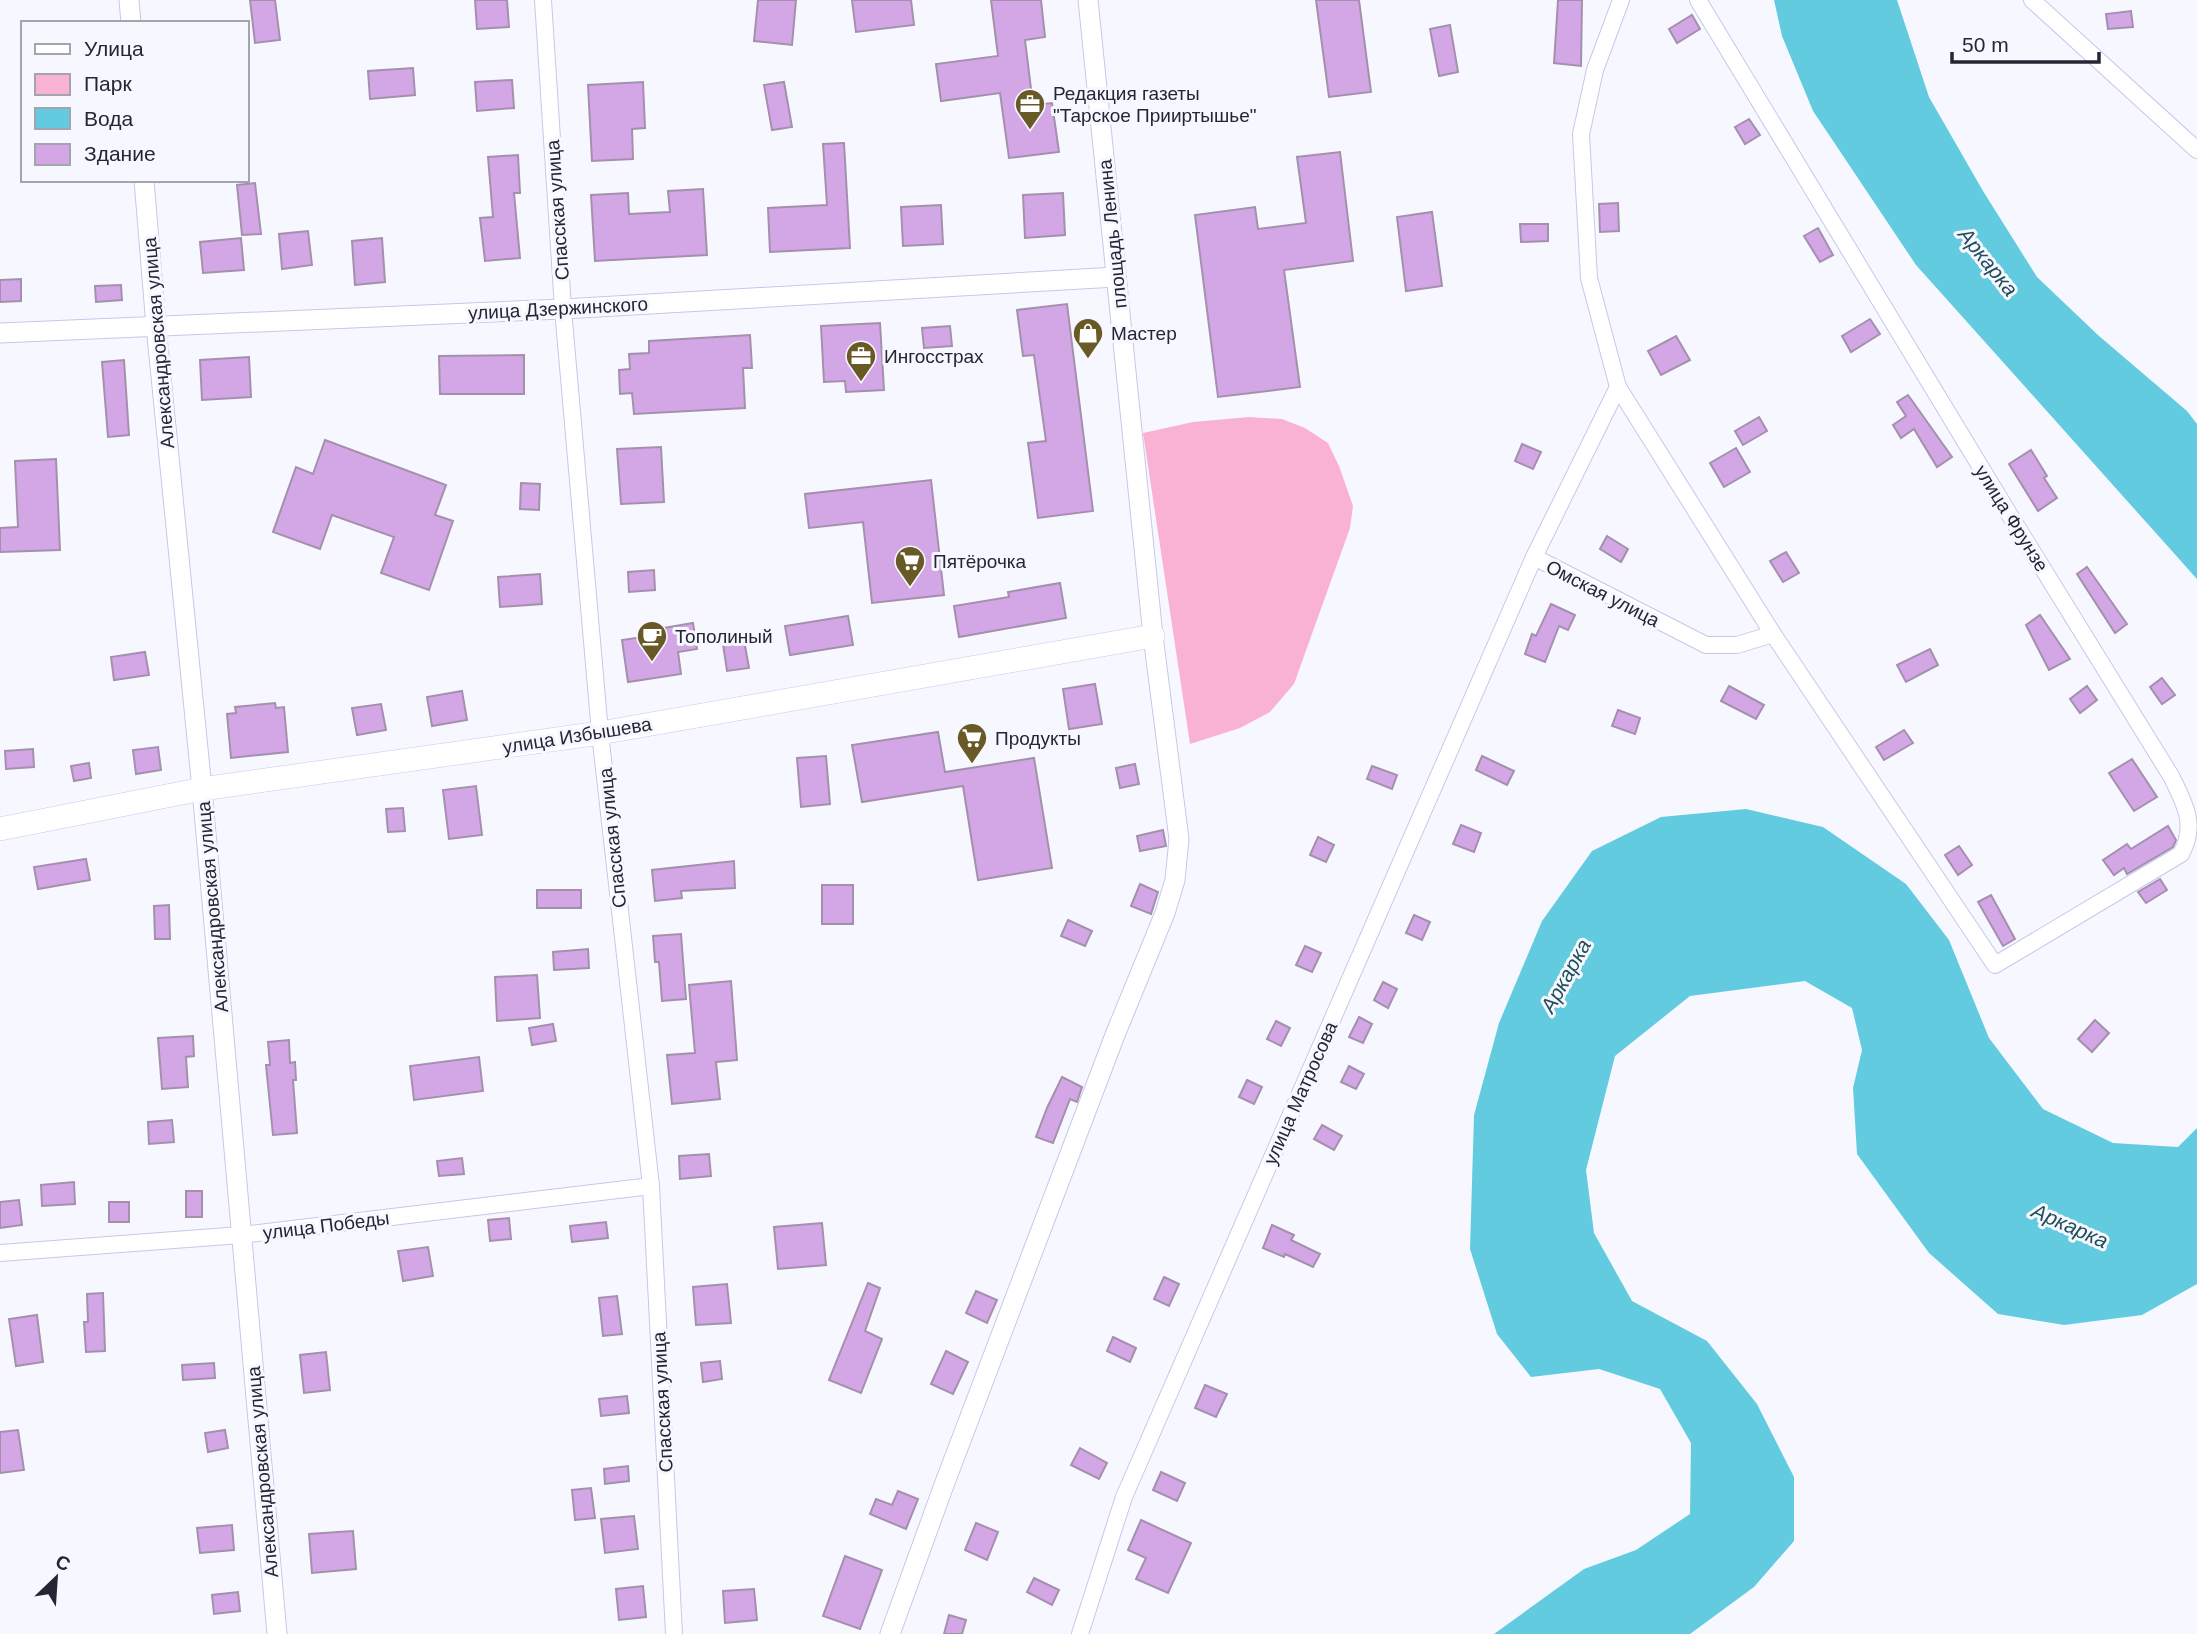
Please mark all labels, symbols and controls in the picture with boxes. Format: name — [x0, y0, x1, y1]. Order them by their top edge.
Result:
legend — [21, 21, 248, 182]
scale bar — [1952, 21, 2099, 65]
text: 50 m — [1962, 33, 2009, 56]
text: Улица — [84, 37, 144, 60]
text: Парк — [84, 72, 132, 95]
place label: Редакция газеты "Тарское Прииртышье" — [1053, 83, 1256, 126]
office icon: Редакция газеты "Тарское Прииртышье" — [1013, 87, 1047, 131]
text: Вода — [84, 107, 133, 130]
street label: Спасская улица — [542, 139, 573, 281]
text: Здание — [84, 142, 156, 165]
street label: площадь Ленина — [1094, 158, 1131, 310]
water label: Аркарка — [1953, 222, 2023, 300]
street label: Александровская улица — [139, 236, 178, 450]
street label: улица Дзержинского — [468, 293, 649, 324]
shop icon: Мастер — [1071, 316, 1105, 360]
place label: Мастер — [1111, 323, 1177, 344]
office icon: Ингосстрах — [844, 339, 878, 383]
place label: Ингосстрах — [884, 346, 984, 367]
street label: улица Фрунзе — [1971, 461, 2053, 575]
supermarket icon: Пятёрочка — [893, 544, 927, 588]
place label: Пятёрочка — [933, 551, 1027, 572]
street label: Омская улица — [1543, 556, 1663, 631]
cafe icon: Тополиный — [635, 619, 669, 663]
place label: Тополиный — [675, 626, 773, 647]
street label: улица Избышева — [501, 713, 653, 758]
supermarket icon: Продукты — [955, 721, 989, 765]
place label: Продукты — [995, 728, 1081, 749]
street label: Спасская улица — [595, 766, 630, 909]
street label: Александровская улица — [193, 800, 232, 1014]
water label: Аркарка — [1535, 935, 1595, 1018]
street label: улица Матросова — [1259, 1018, 1342, 1168]
water label: Аркарка — [2027, 1198, 2112, 1252]
street label: улица Победы — [262, 1207, 391, 1244]
street label: Спасская улица — [648, 1331, 677, 1473]
street label: Александровская улица — [243, 1365, 282, 1579]
north arrow — [21, 1543, 91, 1613]
text: С — [52, 1551, 74, 1576]

